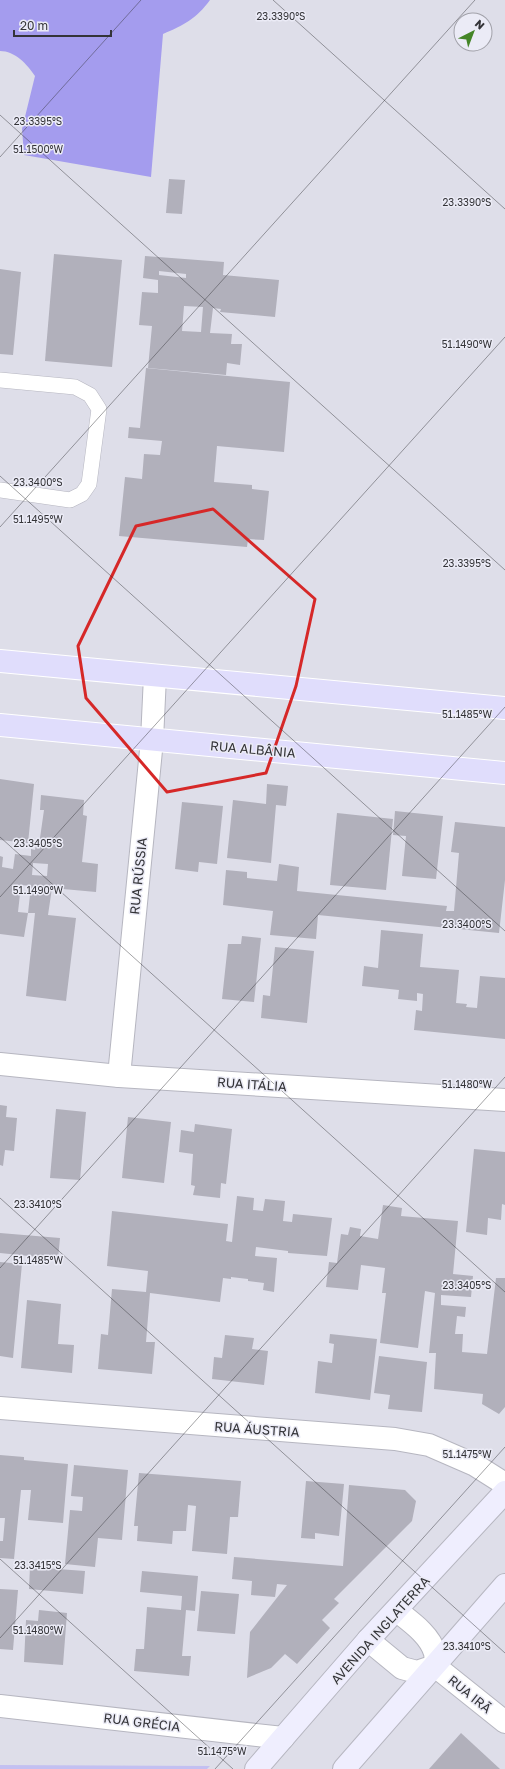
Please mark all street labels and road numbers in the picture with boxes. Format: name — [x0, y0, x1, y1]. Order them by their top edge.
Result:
street label: RUA ALBÂNIA — [210, 737, 297, 761]
street label: RUA RÚSSIA — [126, 836, 150, 915]
street label: RUA ITÁLIA — [217, 1074, 288, 1094]
street label: RUA ÁUSTRIA — [214, 1418, 300, 1440]
street label: AVENIDA INGLATERRA — [327, 1572, 433, 1687]
street label: RUA IRÃ — [445, 1672, 495, 1717]
street label: RUA GRÉCIA — [103, 1709, 182, 1735]

